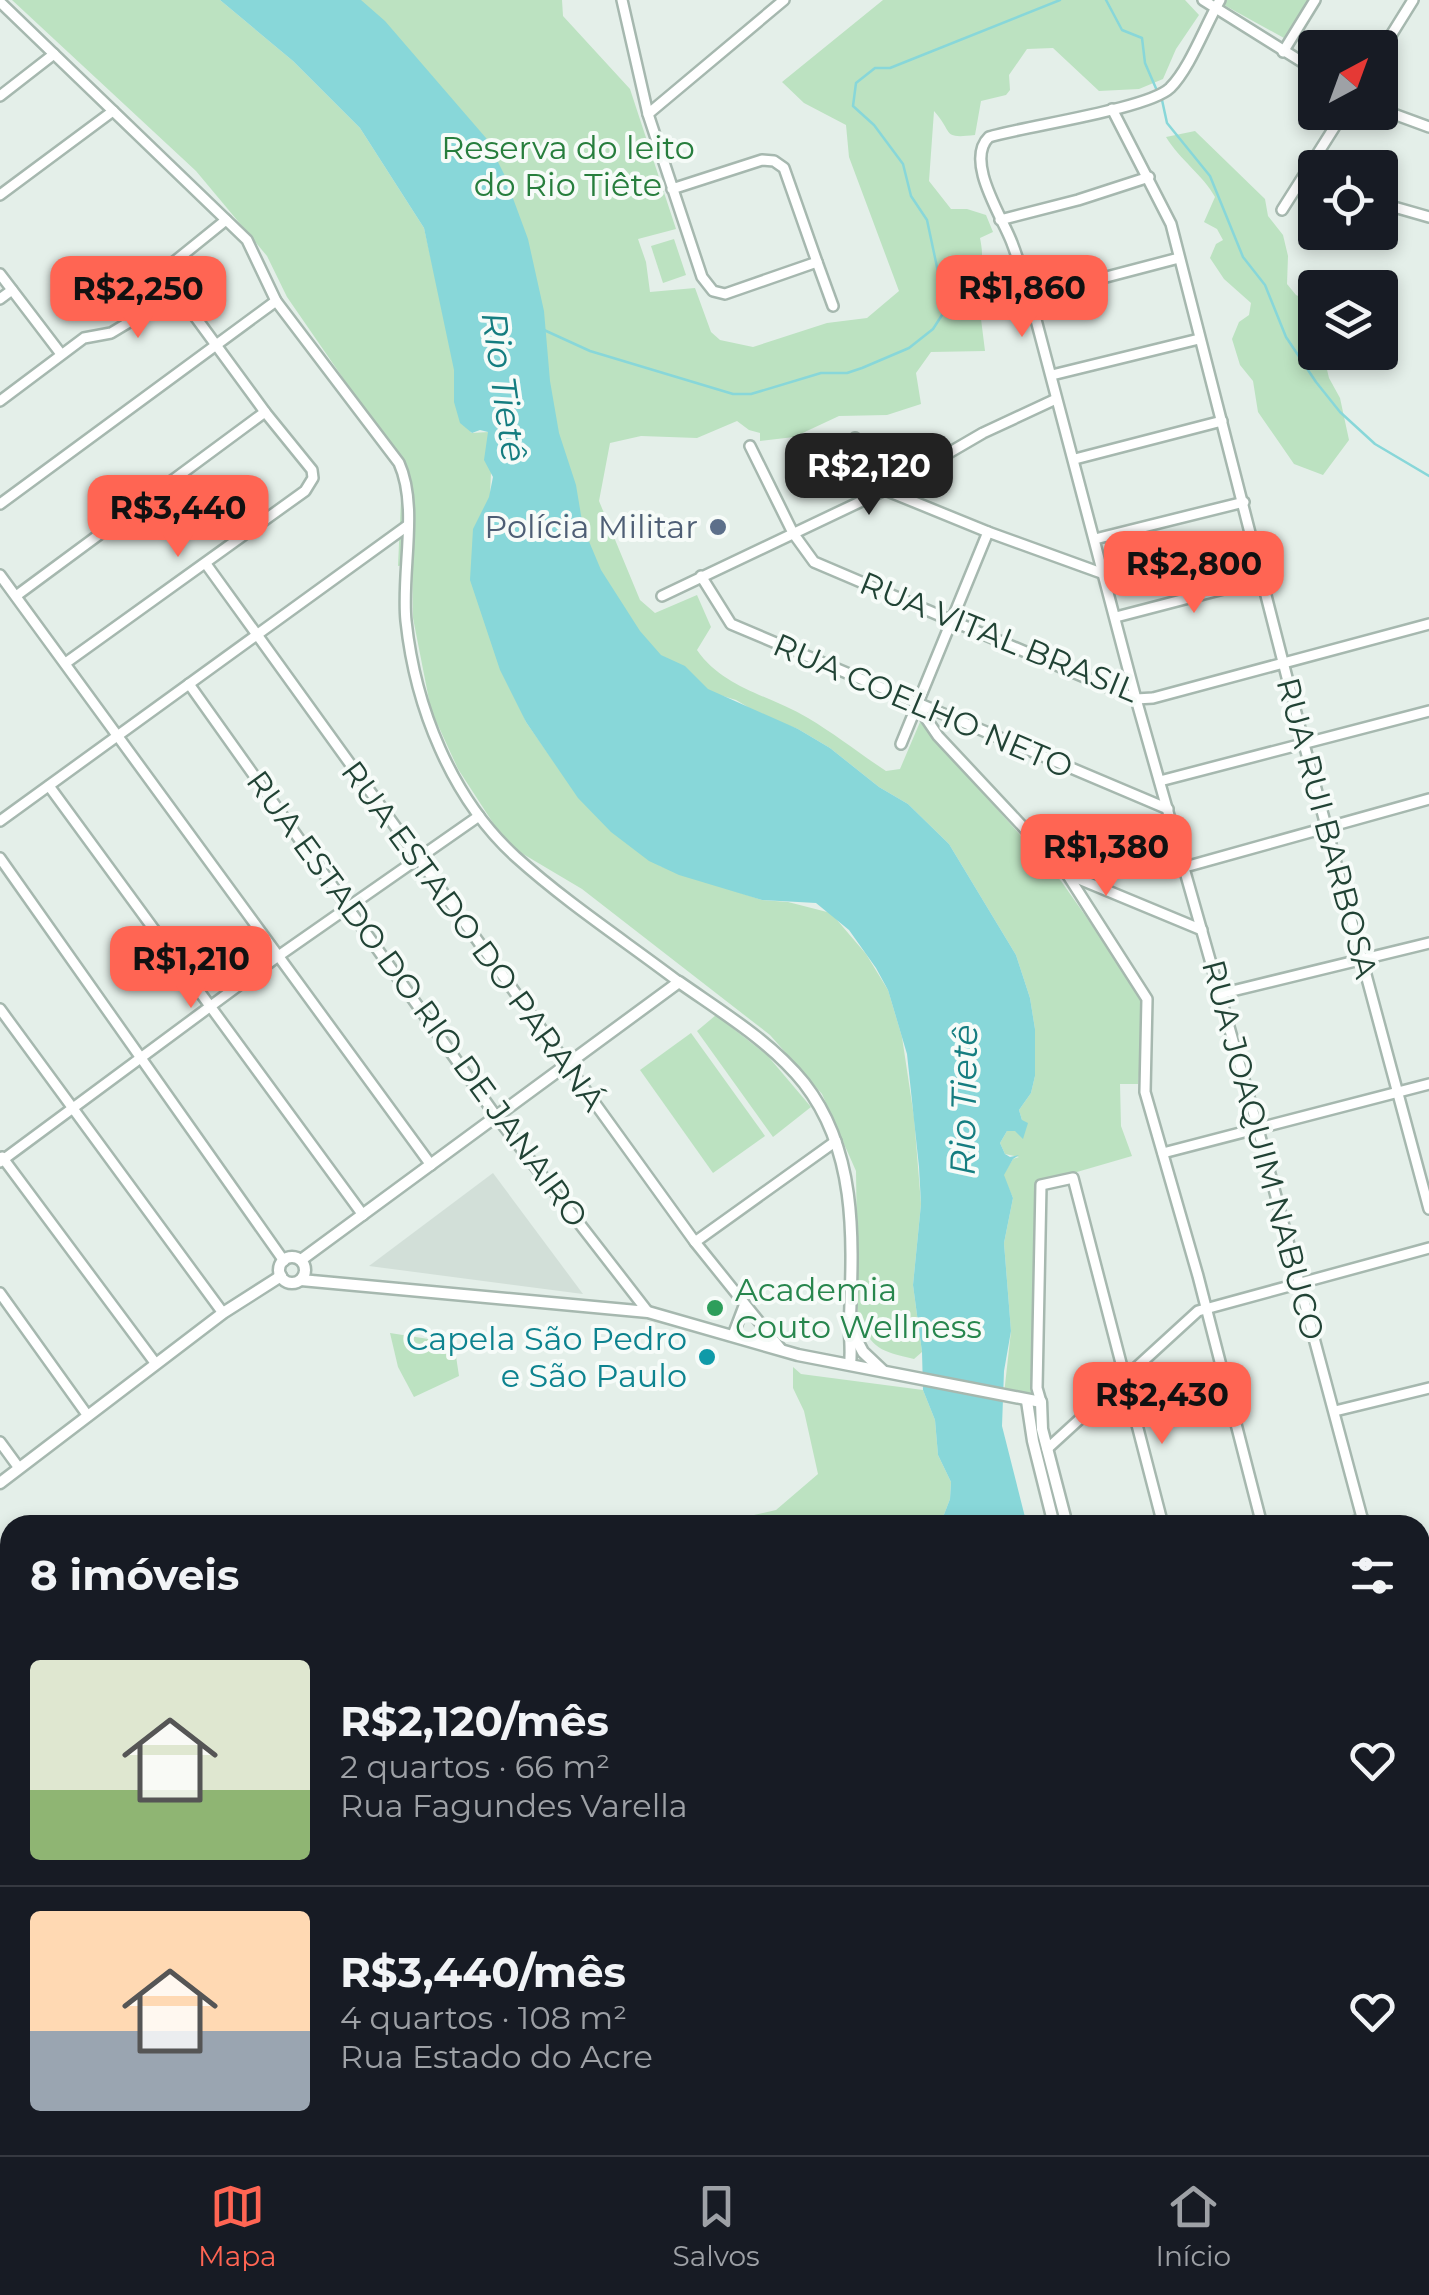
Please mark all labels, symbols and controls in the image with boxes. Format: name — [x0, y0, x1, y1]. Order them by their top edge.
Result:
north arrow — [1298, 30, 1398, 130]
map controls — [1298, 30, 1398, 370]
park label: Reserva do leito do Rio Tiête — [441, 128, 695, 204]
button: locate — [1298, 150, 1398, 250]
pin: R$1,860 — [930, 255, 1114, 340]
pin: R$2,250 — [46, 256, 230, 341]
text: R$1,860 — [958, 268, 1086, 307]
text: R$2,250 — [72, 269, 204, 308]
button: layers — [1298, 270, 1398, 370]
water label: Rio Tietê — [473, 309, 536, 465]
pin: R$2,120 — [777, 433, 961, 518]
text: R$2,120 — [807, 446, 931, 485]
pin: R$3,440 — [86, 475, 270, 560]
text: R$3,440 — [110, 488, 246, 527]
place label: Polícia Militar — [484, 507, 698, 546]
marker: Polícia Militar — [707, 516, 729, 538]
pin: R$2,800 — [1102, 531, 1286, 616]
text: R$2,800 — [1126, 544, 1262, 583]
street label: RUA VITAL BRASIL — [854, 563, 1144, 710]
street label: RUA COELHO NETO — [768, 625, 1079, 786]
street label: RUA RUI BARBOSA — [1269, 673, 1386, 982]
street label: RUA ESTADO DO PARANÁ — [333, 753, 614, 1118]
street label: RUA ESTADO DO RIO DE JANAIRO — [239, 763, 596, 1235]
pin: R$1,380 — [1014, 814, 1198, 899]
text: R$1,380 — [1043, 827, 1169, 866]
pin: R$1,210 — [99, 926, 283, 1011]
text: R$1,210 — [132, 939, 250, 978]
street label: RUA JOAQUIM NABUCO — [1194, 955, 1333, 1344]
water label: Rio Tietê — [941, 1024, 986, 1176]
place label: Academia Couto Wellness — [735, 1270, 982, 1346]
marker: Academia Couto Wellness — [704, 1297, 726, 1319]
place label: Capela São Pedro e São Paulo — [406, 1319, 687, 1395]
marker: Capela São Pedro e São Paulo — [696, 1346, 718, 1368]
pin: R$2,430 — [1070, 1362, 1254, 1447]
text: R$2,430 — [1095, 1375, 1229, 1414]
icon: filters — [1345, 1548, 1400, 1603]
text: 8 imóveis — [30, 1549, 239, 1601]
text: R$2,120/mês — [340, 1695, 609, 1747]
icon: home — [110, 1700, 230, 1820]
icon: heart — [1345, 1733, 1400, 1788]
text: 2 quartos · 66 m² — [340, 1747, 610, 1786]
text: Rua Fagundes Varella — [340, 1786, 688, 1825]
text: R$3,440/mês — [340, 1946, 626, 1998]
icon: home — [110, 1951, 230, 2071]
icon: heart — [1345, 1984, 1400, 2039]
text: 4 quartos · 108 m² — [340, 1998, 627, 2037]
text: Rua Estado do Acre — [340, 2037, 653, 2076]
tab: Mapa — [198, 2179, 277, 2273]
tab: Salvos — [672, 2179, 760, 2273]
tab: Início — [1155, 2179, 1231, 2273]

